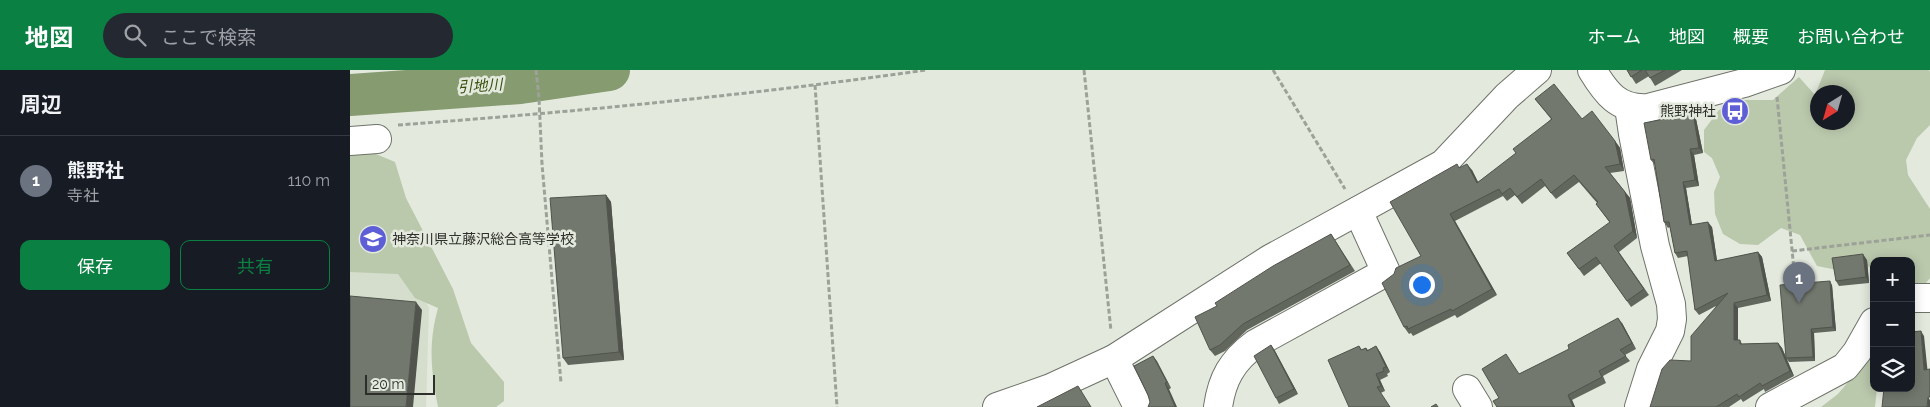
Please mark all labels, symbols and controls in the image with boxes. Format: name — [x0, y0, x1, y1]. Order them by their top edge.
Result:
search box — [103, 13, 453, 58]
icon: search — [121, 21, 149, 49]
text: 地図 — [25, 23, 73, 52]
text: ここで検索 — [161, 26, 256, 48]
text: ホーム — [1588, 26, 1641, 47]
text: 地図 — [1669, 26, 1705, 47]
text: 概要 — [1733, 26, 1769, 47]
text: お問い合わせ — [1797, 26, 1905, 47]
water label: 引地川 — [457, 75, 505, 97]
north arrow — [1810, 85, 1855, 130]
text: 周辺 — [20, 92, 62, 117]
bus stop icon: 熊野神社 — [1720, 96, 1750, 126]
place label: 熊野神社 — [1660, 103, 1716, 119]
text: 熊野社 — [67, 159, 124, 181]
text: 1 — [32, 171, 40, 190]
text: 110 m — [288, 171, 330, 190]
text: 寺社 — [67, 186, 99, 205]
school or university icon: 神奈川県立藤沢総合高等学校 — [358, 224, 388, 254]
place label: 神奈川県立藤沢総合高等学校 — [392, 231, 574, 247]
button: 保存 — [20, 240, 170, 290]
button: 共有 — [180, 240, 330, 290]
map controls — [1870, 257, 1915, 392]
button: + — [1870, 257, 1915, 302]
pin: 1 — [1783, 262, 1815, 303]
your location — [1409, 272, 1435, 298]
button: − — [1870, 302, 1915, 347]
button: layers — [1870, 347, 1915, 392]
scale bar — [365, 372, 435, 395]
text: 20 m — [372, 376, 404, 392]

